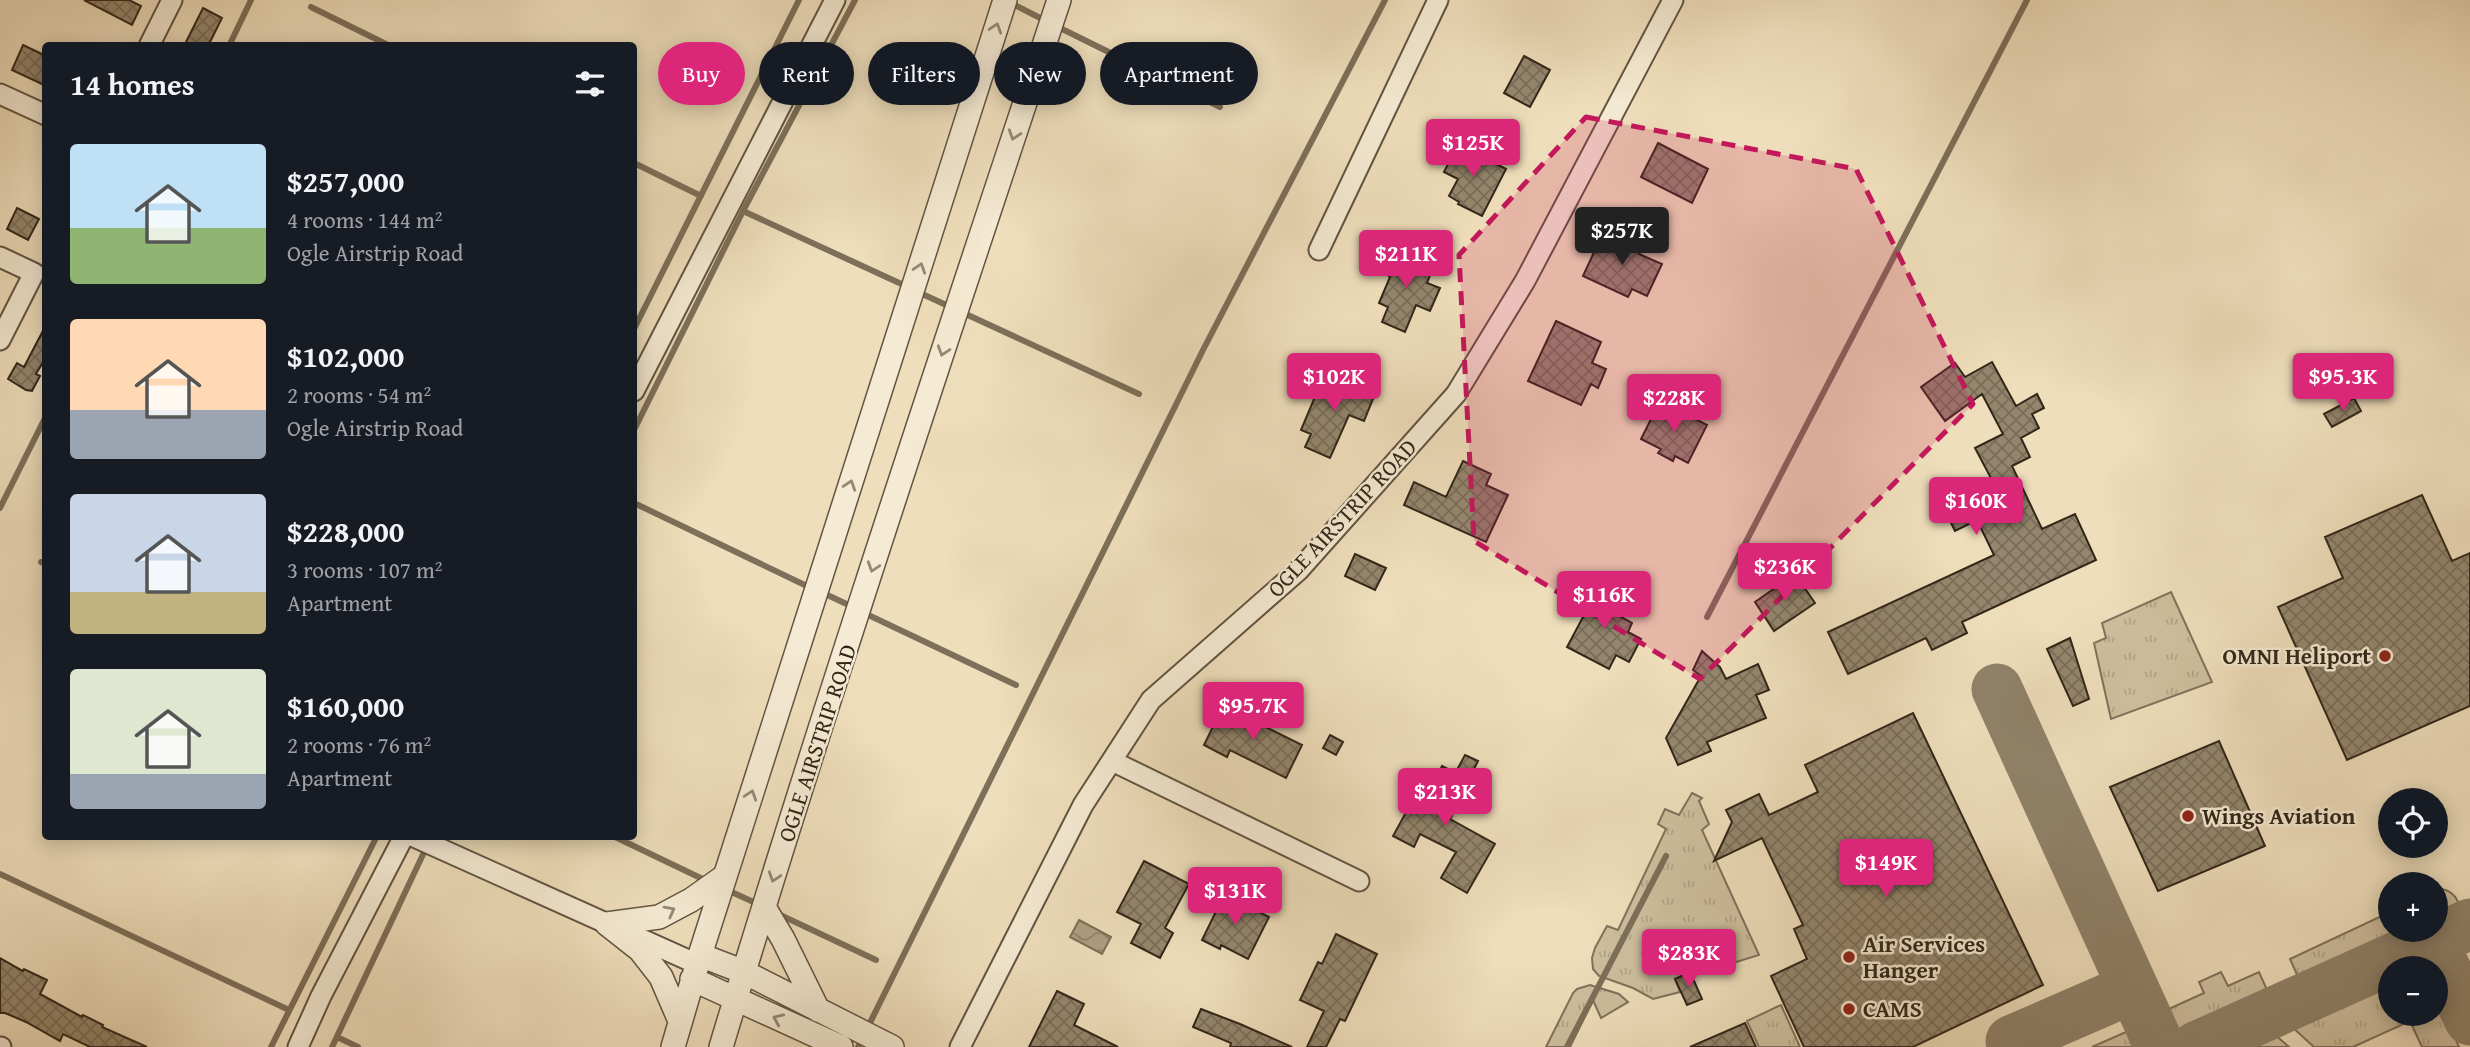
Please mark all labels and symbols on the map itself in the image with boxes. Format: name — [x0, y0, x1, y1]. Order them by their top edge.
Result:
one-way arrow — [988, 22, 1003, 34]
pin: $125K — [1424, 120, 1522, 179]
one-way arrow — [1008, 128, 1023, 140]
pin: $257K — [1573, 208, 1671, 267]
pin: $211K — [1357, 230, 1455, 290]
one-way arrow — [911, 262, 926, 274]
one-way arrow — [937, 344, 952, 356]
pin: $102K — [1285, 354, 1383, 413]
pin: $95.3K — [2286, 354, 2400, 413]
pin: $228K — [1625, 374, 1723, 434]
street label: OGLE AIRSTRIP ROAD — [1259, 431, 1424, 604]
pin: $160K — [1927, 477, 2025, 537]
one-way arrow — [842, 479, 857, 491]
pin: $236K — [1736, 544, 1834, 603]
one-way arrow — [867, 561, 881, 573]
pin: $116K — [1555, 572, 1653, 631]
place label: OMNI Heliport — [2222, 639, 2371, 672]
street label: OGLE AIRSTRIP ROAD — [769, 640, 864, 846]
marker: OMNI Heliport — [2377, 648, 2393, 664]
pin: $95.7K — [1196, 682, 1310, 742]
pin: $213K — [1396, 768, 1494, 828]
one-way arrow — [743, 789, 757, 801]
place label: Wings Aviation — [2202, 799, 2356, 832]
marker: Wings Aviation — [2180, 808, 2196, 824]
pin: $149K — [1837, 839, 1935, 899]
pin: $131K — [1186, 867, 1284, 927]
one-way arrow — [767, 871, 782, 883]
one-way arrow — [663, 905, 676, 919]
place label: Air Services Hanger — [1863, 927, 1985, 986]
pin: $283K — [1640, 930, 1738, 989]
marker: Air Services Hanger — [1841, 949, 1857, 965]
place label: CAMS — [1863, 992, 1922, 1025]
marker: CAMS — [1841, 1001, 1857, 1017]
one-way arrow — [773, 1013, 786, 1027]

